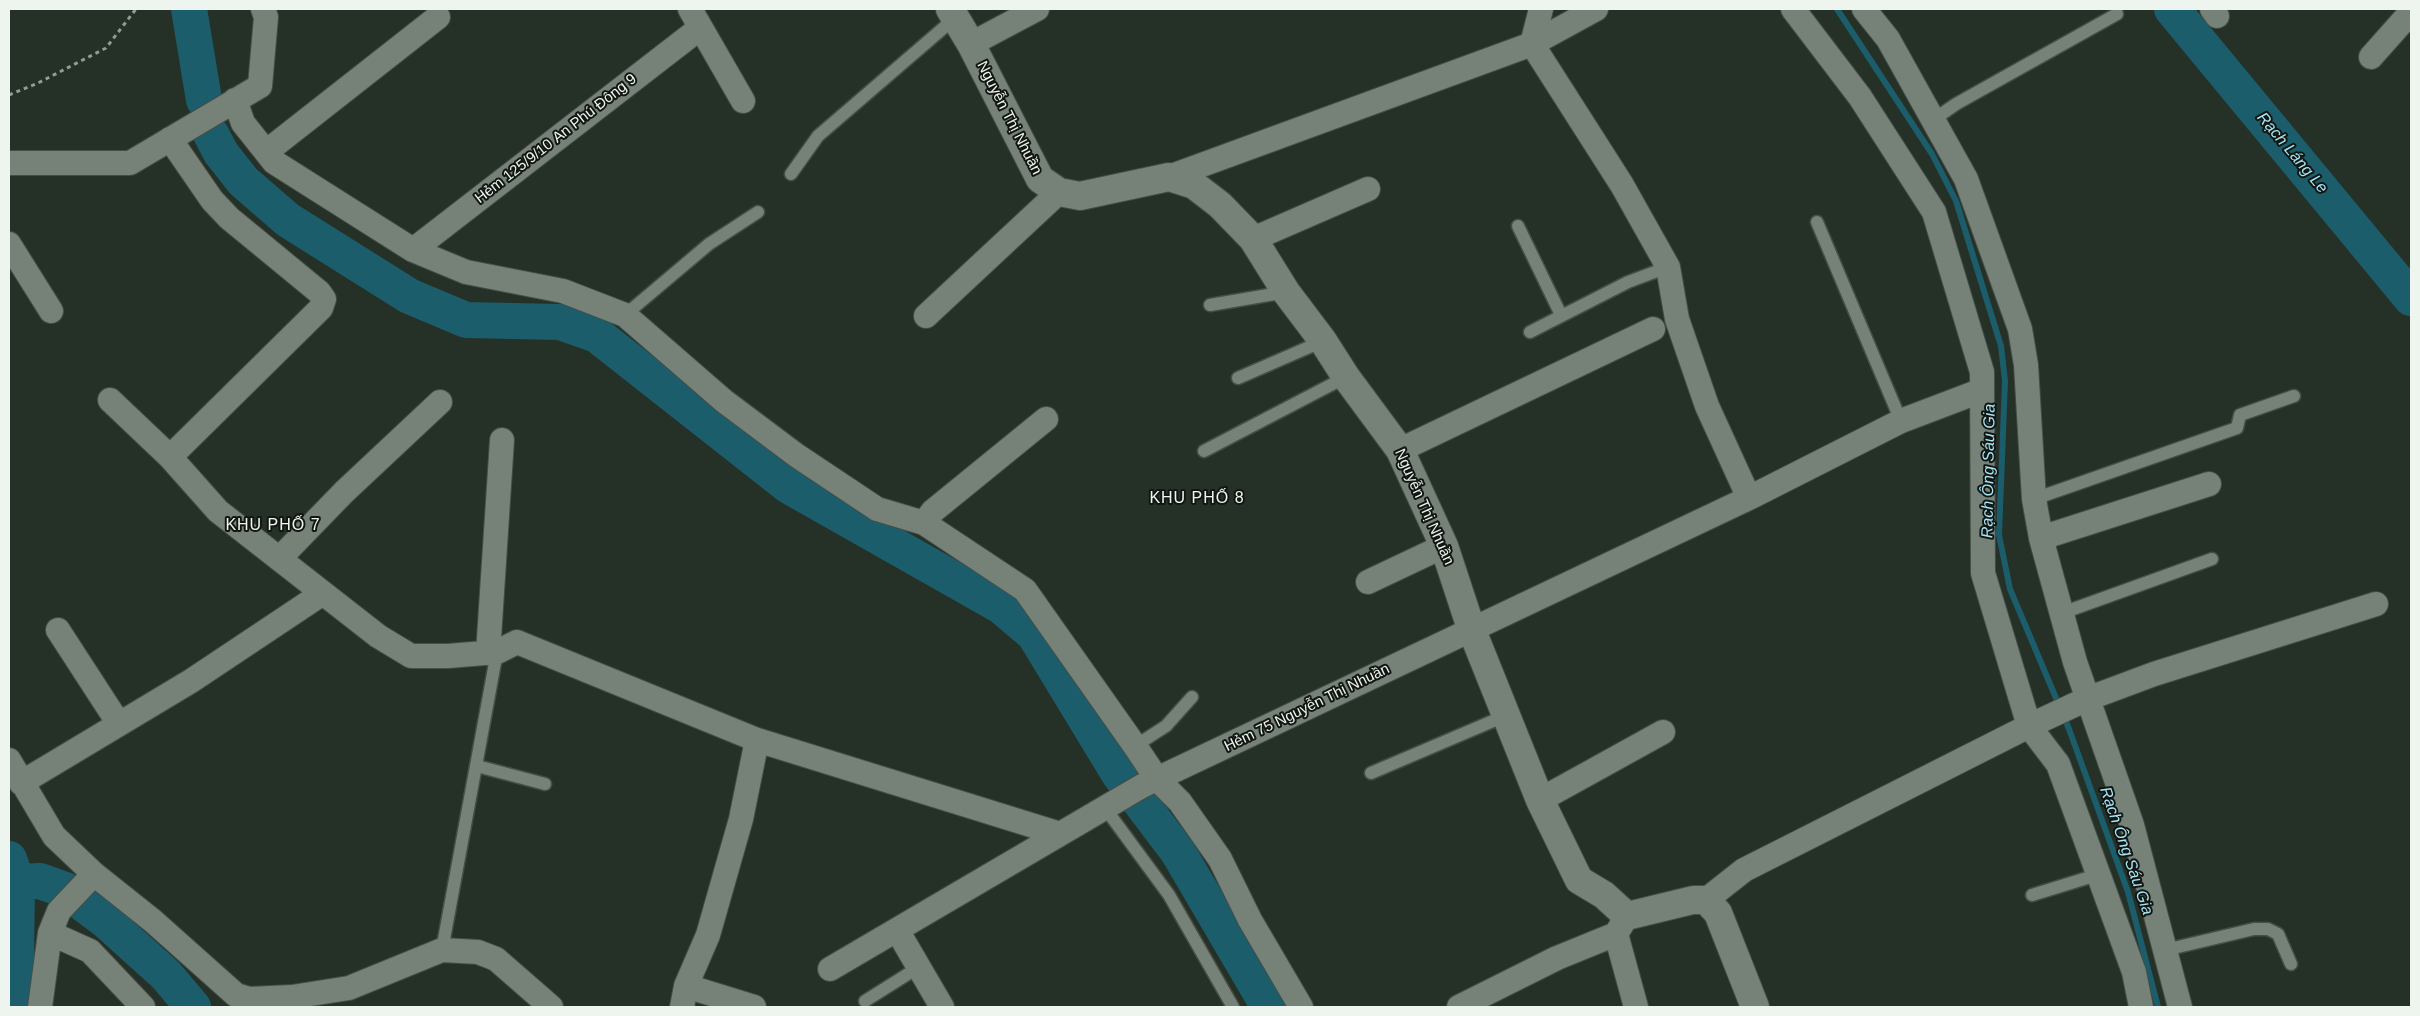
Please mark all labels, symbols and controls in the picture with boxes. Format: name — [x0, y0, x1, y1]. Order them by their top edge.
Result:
street label: Nguyễn Thị Nhuần — [973, 58, 1045, 178]
street label: Hẻm 125/9/10 An Phú Đông 9 — [472, 70, 640, 208]
water label: Rạch Láng Le — [2253, 109, 2331, 197]
water label: Rạch Ông Sáu Gia — [1978, 404, 2000, 538]
street label: Nguyễn Thị Nhuần — [1390, 446, 1458, 568]
district label: KHU PHỐ 8 — [1148, 489, 1246, 509]
district label: KHU PHỐ 7 — [224, 516, 322, 536]
street label: Hẻm 75 Nguyễn Thị Nhuần — [1221, 660, 1393, 756]
water label: Rạch Ông Sáu Gia — [2095, 784, 2157, 918]

